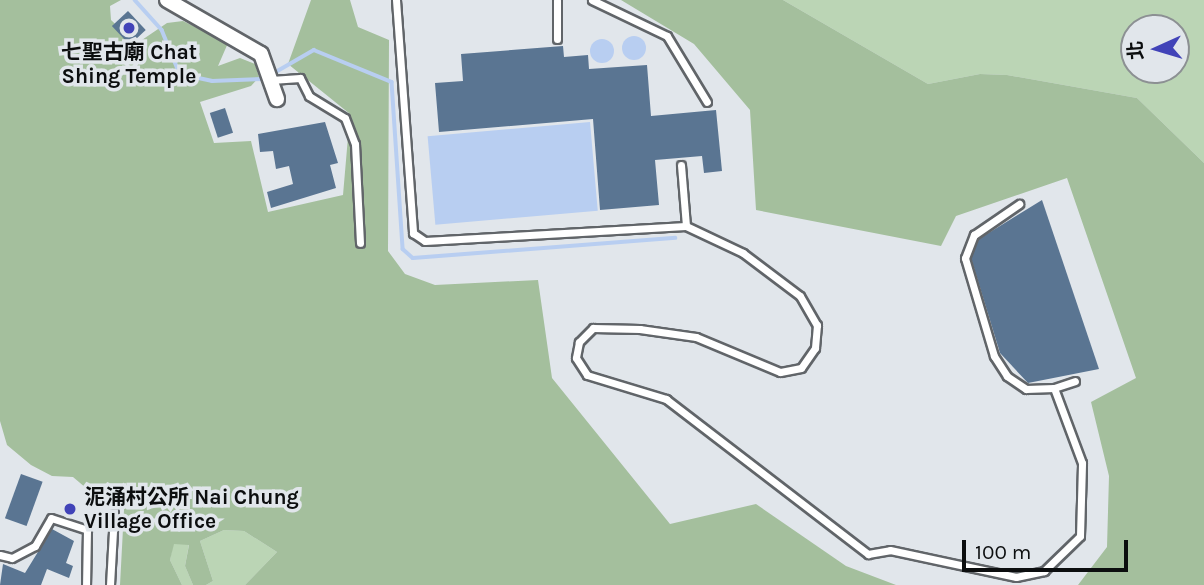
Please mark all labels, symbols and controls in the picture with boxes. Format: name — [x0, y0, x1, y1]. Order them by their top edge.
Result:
north arrow — [1120, 14, 1190, 84]
marker: 七聖古廟 Chat Shing Temple — [121, 20, 137, 36]
place label: 七聖古廟 Chat Shing Temple — [61, 39, 197, 89]
text: 北 — [1124, 40, 1148, 61]
place label: 泥涌村公所 Nai Chung Village Office — [84, 484, 299, 534]
marker: 泥涌村公所 Nai Chung Village Office — [62, 501, 78, 517]
scale bar — [966, 526, 1132, 570]
text: 100 m — [975, 540, 1032, 564]

